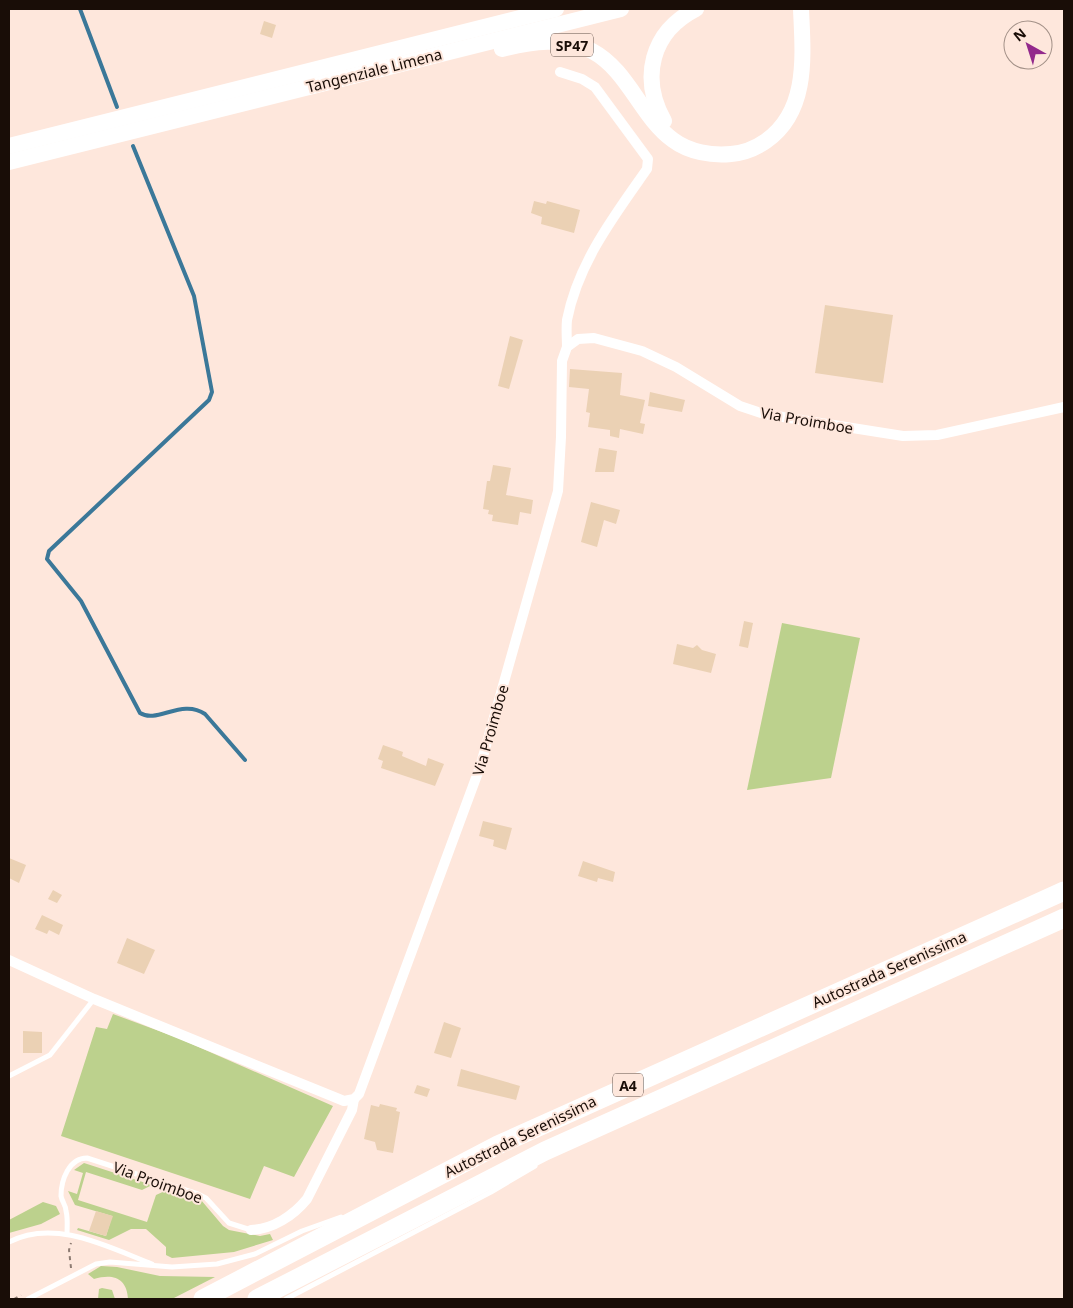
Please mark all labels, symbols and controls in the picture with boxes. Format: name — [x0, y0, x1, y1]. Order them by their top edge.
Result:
north arrow — [1003, 20, 1053, 70]
text: N — [1009, 24, 1030, 45]
road number: SP47 — [551, 34, 593, 56]
street label: Tangenziale Limena — [304, 43, 444, 97]
street label: Via Proimboe — [759, 402, 855, 438]
street label: Via Proimboe — [467, 682, 513, 778]
street label: Autostrada Serenissima — [809, 926, 969, 1012]
road number: A4 — [613, 1074, 643, 1096]
street label: Autostrada Serenissima — [441, 1090, 599, 1182]
street label: Via Proimboe — [110, 1157, 206, 1207]

